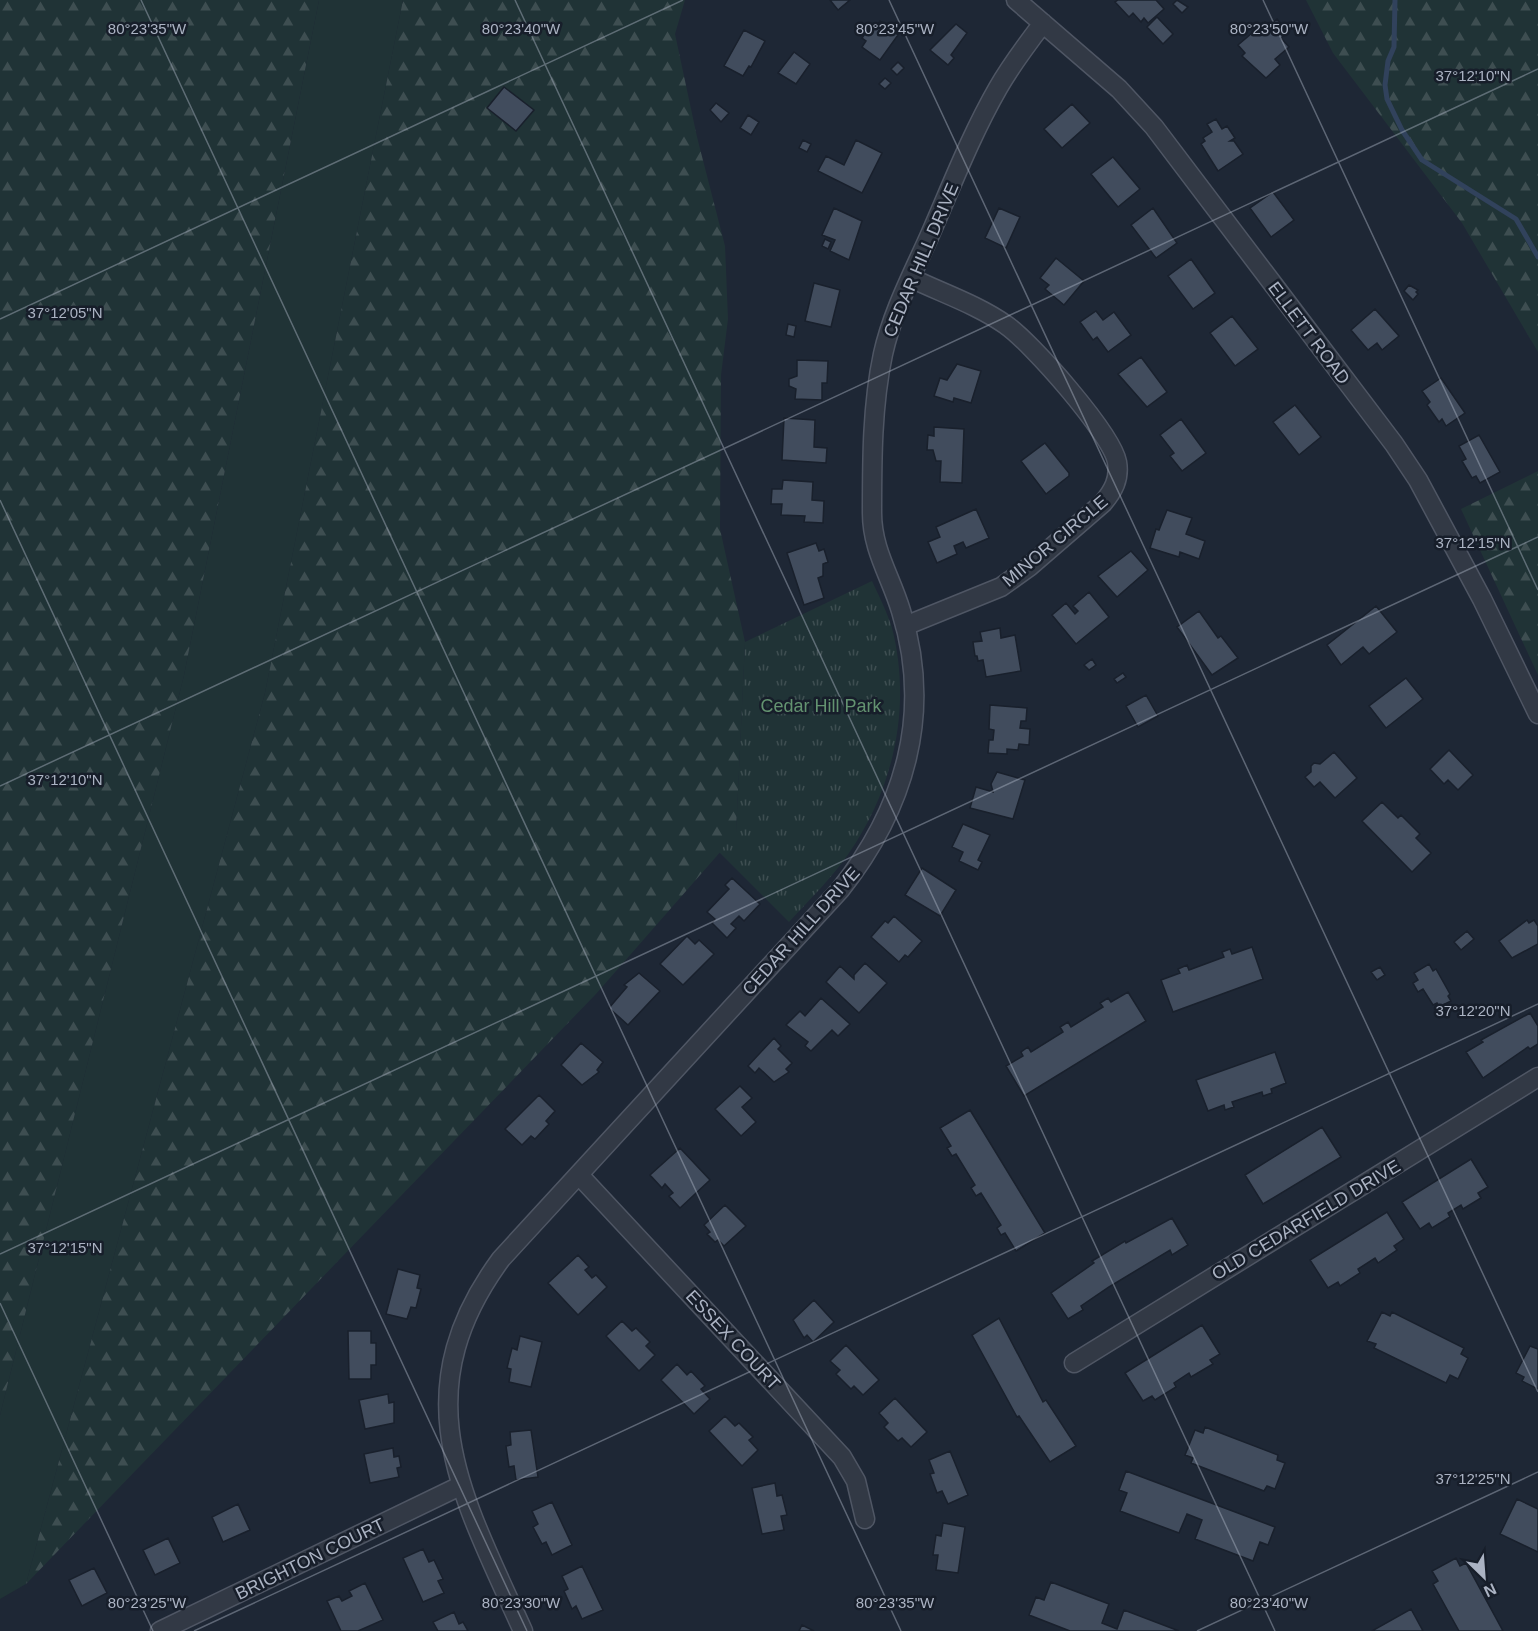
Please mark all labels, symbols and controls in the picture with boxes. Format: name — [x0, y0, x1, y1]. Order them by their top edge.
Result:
text: 80°23'35"W — [108, 20, 187, 37]
text: 80°23'40"W — [482, 20, 561, 37]
text: 80°23'45"W — [856, 20, 935, 37]
text: 80°23'50"W — [1230, 20, 1309, 37]
text: 37°12'10"N — [1435, 67, 1511, 84]
street label: CEDAR HILL DRIVE — [879, 180, 963, 340]
street label: ELLETT ROAD — [1264, 278, 1354, 388]
text: 37°12'05"N — [27, 304, 103, 321]
street label: MINOR CIRCLE — [998, 491, 1112, 591]
text: 37°12'15"N — [1435, 534, 1511, 551]
park label: Cedar Hill Park — [760, 696, 883, 716]
text: 37°12'10"N — [27, 771, 103, 788]
street label: CEDAR HILL DRIVE — [738, 863, 864, 999]
text: 37°12'20"N — [1435, 1002, 1511, 1019]
street label: OLD CEDARFIELD DRIVE — [1208, 1156, 1404, 1284]
text: 37°12'15"N — [27, 1239, 103, 1256]
street label: ESSEX COURT — [682, 1286, 784, 1394]
text: 37°12'25"N — [1435, 1470, 1511, 1487]
street label: BRIGHTON COURT — [232, 1514, 388, 1604]
north arrow — [1454, 1547, 1514, 1607]
text: N — [1481, 1580, 1499, 1600]
text: 80°23'25"W — [108, 1594, 187, 1611]
text: 80°23'30"W — [482, 1594, 561, 1611]
text: 80°23'35"W — [856, 1594, 935, 1611]
text: 80°23'40"W — [1230, 1594, 1309, 1611]

